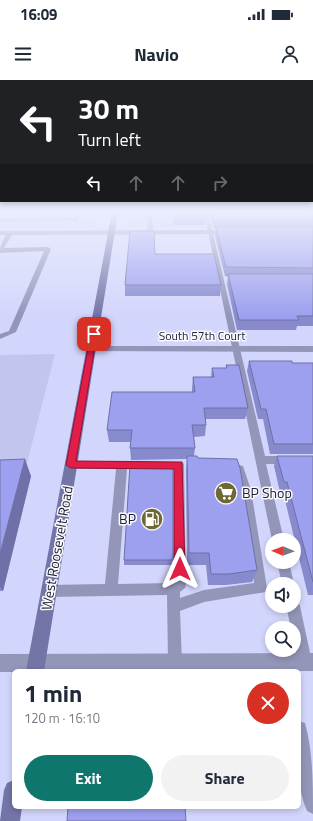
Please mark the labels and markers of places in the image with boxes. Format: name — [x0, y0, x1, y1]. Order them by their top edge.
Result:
pin — [77, 317, 111, 351]
supermarket icon: BP Shop — [213, 480, 239, 506]
place label: BP Shop — [242, 482, 292, 503]
fuel station icon: BP — [139, 506, 165, 532]
place label: BP — [119, 508, 136, 529]

